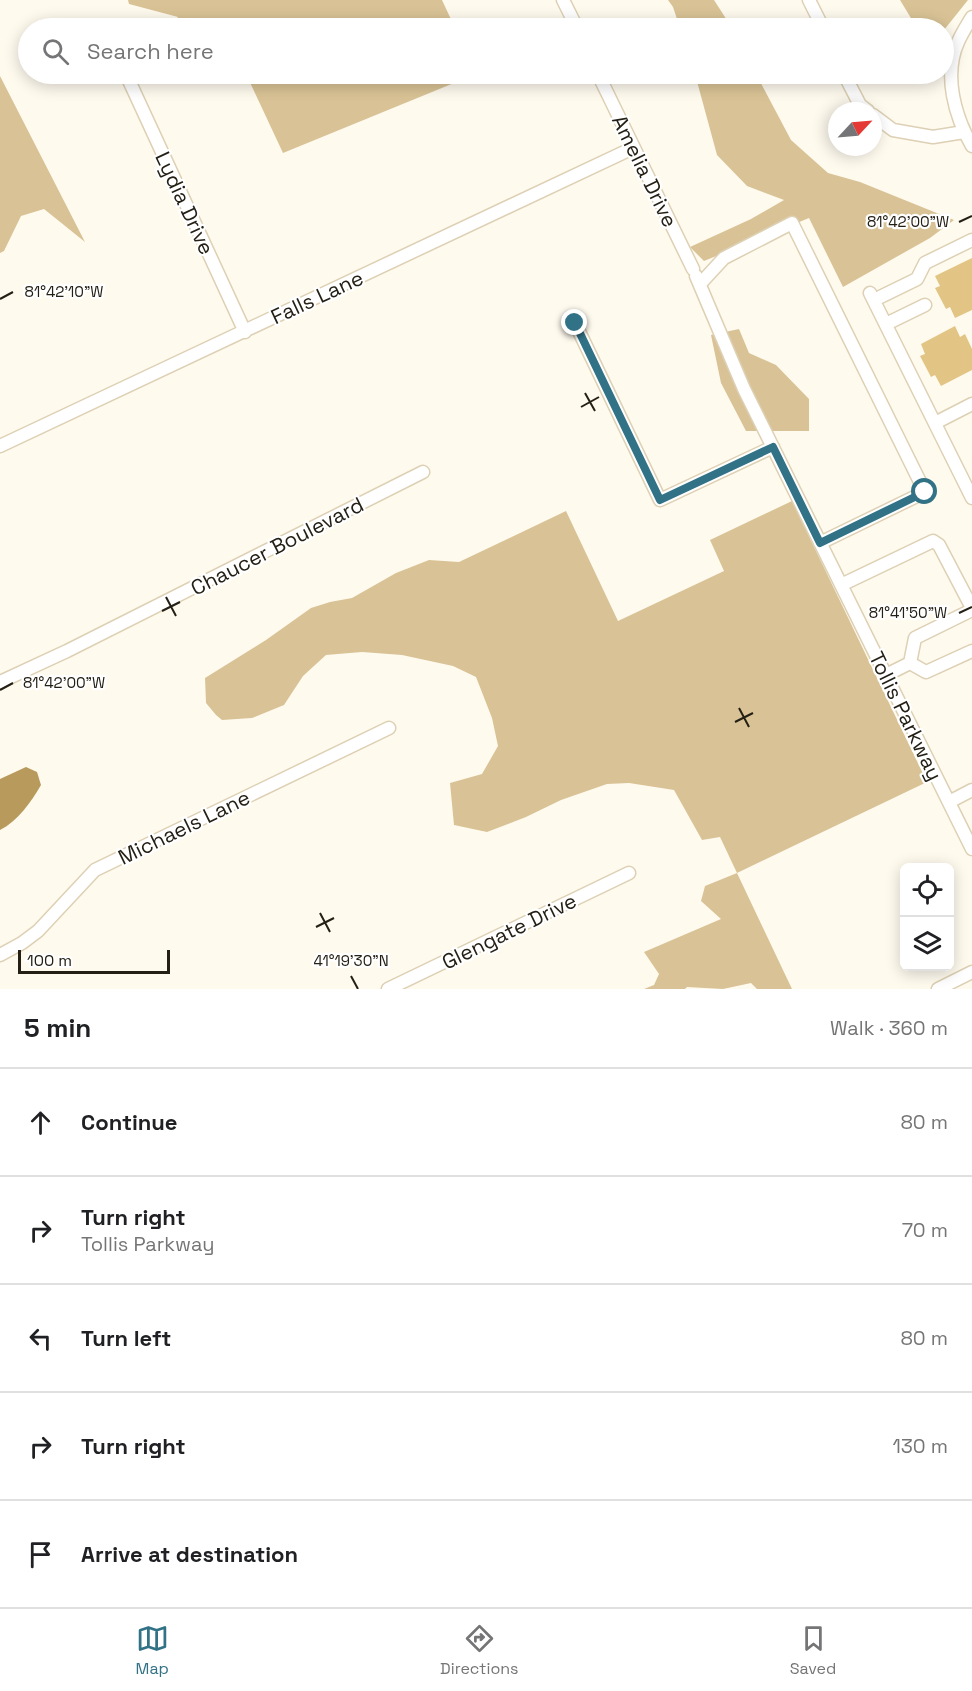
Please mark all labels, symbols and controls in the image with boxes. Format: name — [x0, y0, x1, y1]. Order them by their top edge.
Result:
search box — [18, 18, 954, 84]
icon: search — [39, 35, 72, 68]
text: Search here — [87, 37, 214, 65]
north arrow — [828, 102, 882, 156]
street label: Amelia Drive — [606, 110, 684, 232]
street label: Lydia Drive — [149, 147, 221, 259]
text: 81°42'00"W — [867, 212, 949, 231]
street label: Falls Lane — [266, 264, 368, 330]
text: 81°42'10"W — [25, 282, 103, 301]
route end — [561, 309, 587, 335]
route start — [911, 478, 937, 504]
street label: Chaucer Boulevard — [186, 491, 368, 601]
text: 81°41'50"W — [869, 603, 947, 622]
street label: Tollis Parkway — [863, 647, 949, 785]
text: 81°42'00"W — [23, 673, 105, 692]
street label: Michaels Lane — [114, 783, 254, 871]
map controls — [900, 863, 954, 971]
button: locate — [900, 863, 954, 917]
street label: Glengate Drive — [437, 887, 581, 975]
button: layers — [900, 917, 954, 971]
scale bar — [18, 947, 170, 974]
text: 100 m — [27, 950, 72, 971]
text: 41°19'30"N — [313, 951, 389, 970]
text: 5 min — [24, 1011, 91, 1045]
text: Walk · 360 m — [830, 1015, 948, 1041]
icon: ahead — [24, 1106, 57, 1139]
text: Continue — [81, 1108, 177, 1136]
text: 80 m — [900, 1109, 948, 1135]
text: Turn right — [81, 1203, 186, 1231]
icon: right — [24, 1214, 57, 1247]
text: 70 m — [902, 1217, 948, 1243]
text: Tollis Parkway — [81, 1231, 214, 1257]
icon: left — [24, 1322, 57, 1355]
text: Turn left — [81, 1324, 171, 1352]
text: 80 m — [900, 1325, 948, 1351]
icon: right — [24, 1430, 57, 1463]
text: Turn right — [81, 1432, 186, 1460]
text: 130 m — [892, 1433, 948, 1459]
icon: arrive — [24, 1538, 57, 1571]
text: Arrive at destination — [81, 1540, 298, 1568]
tab: Map — [136, 1622, 169, 1679]
tab: Directions — [440, 1622, 519, 1679]
tab: Saved — [790, 1622, 836, 1679]

